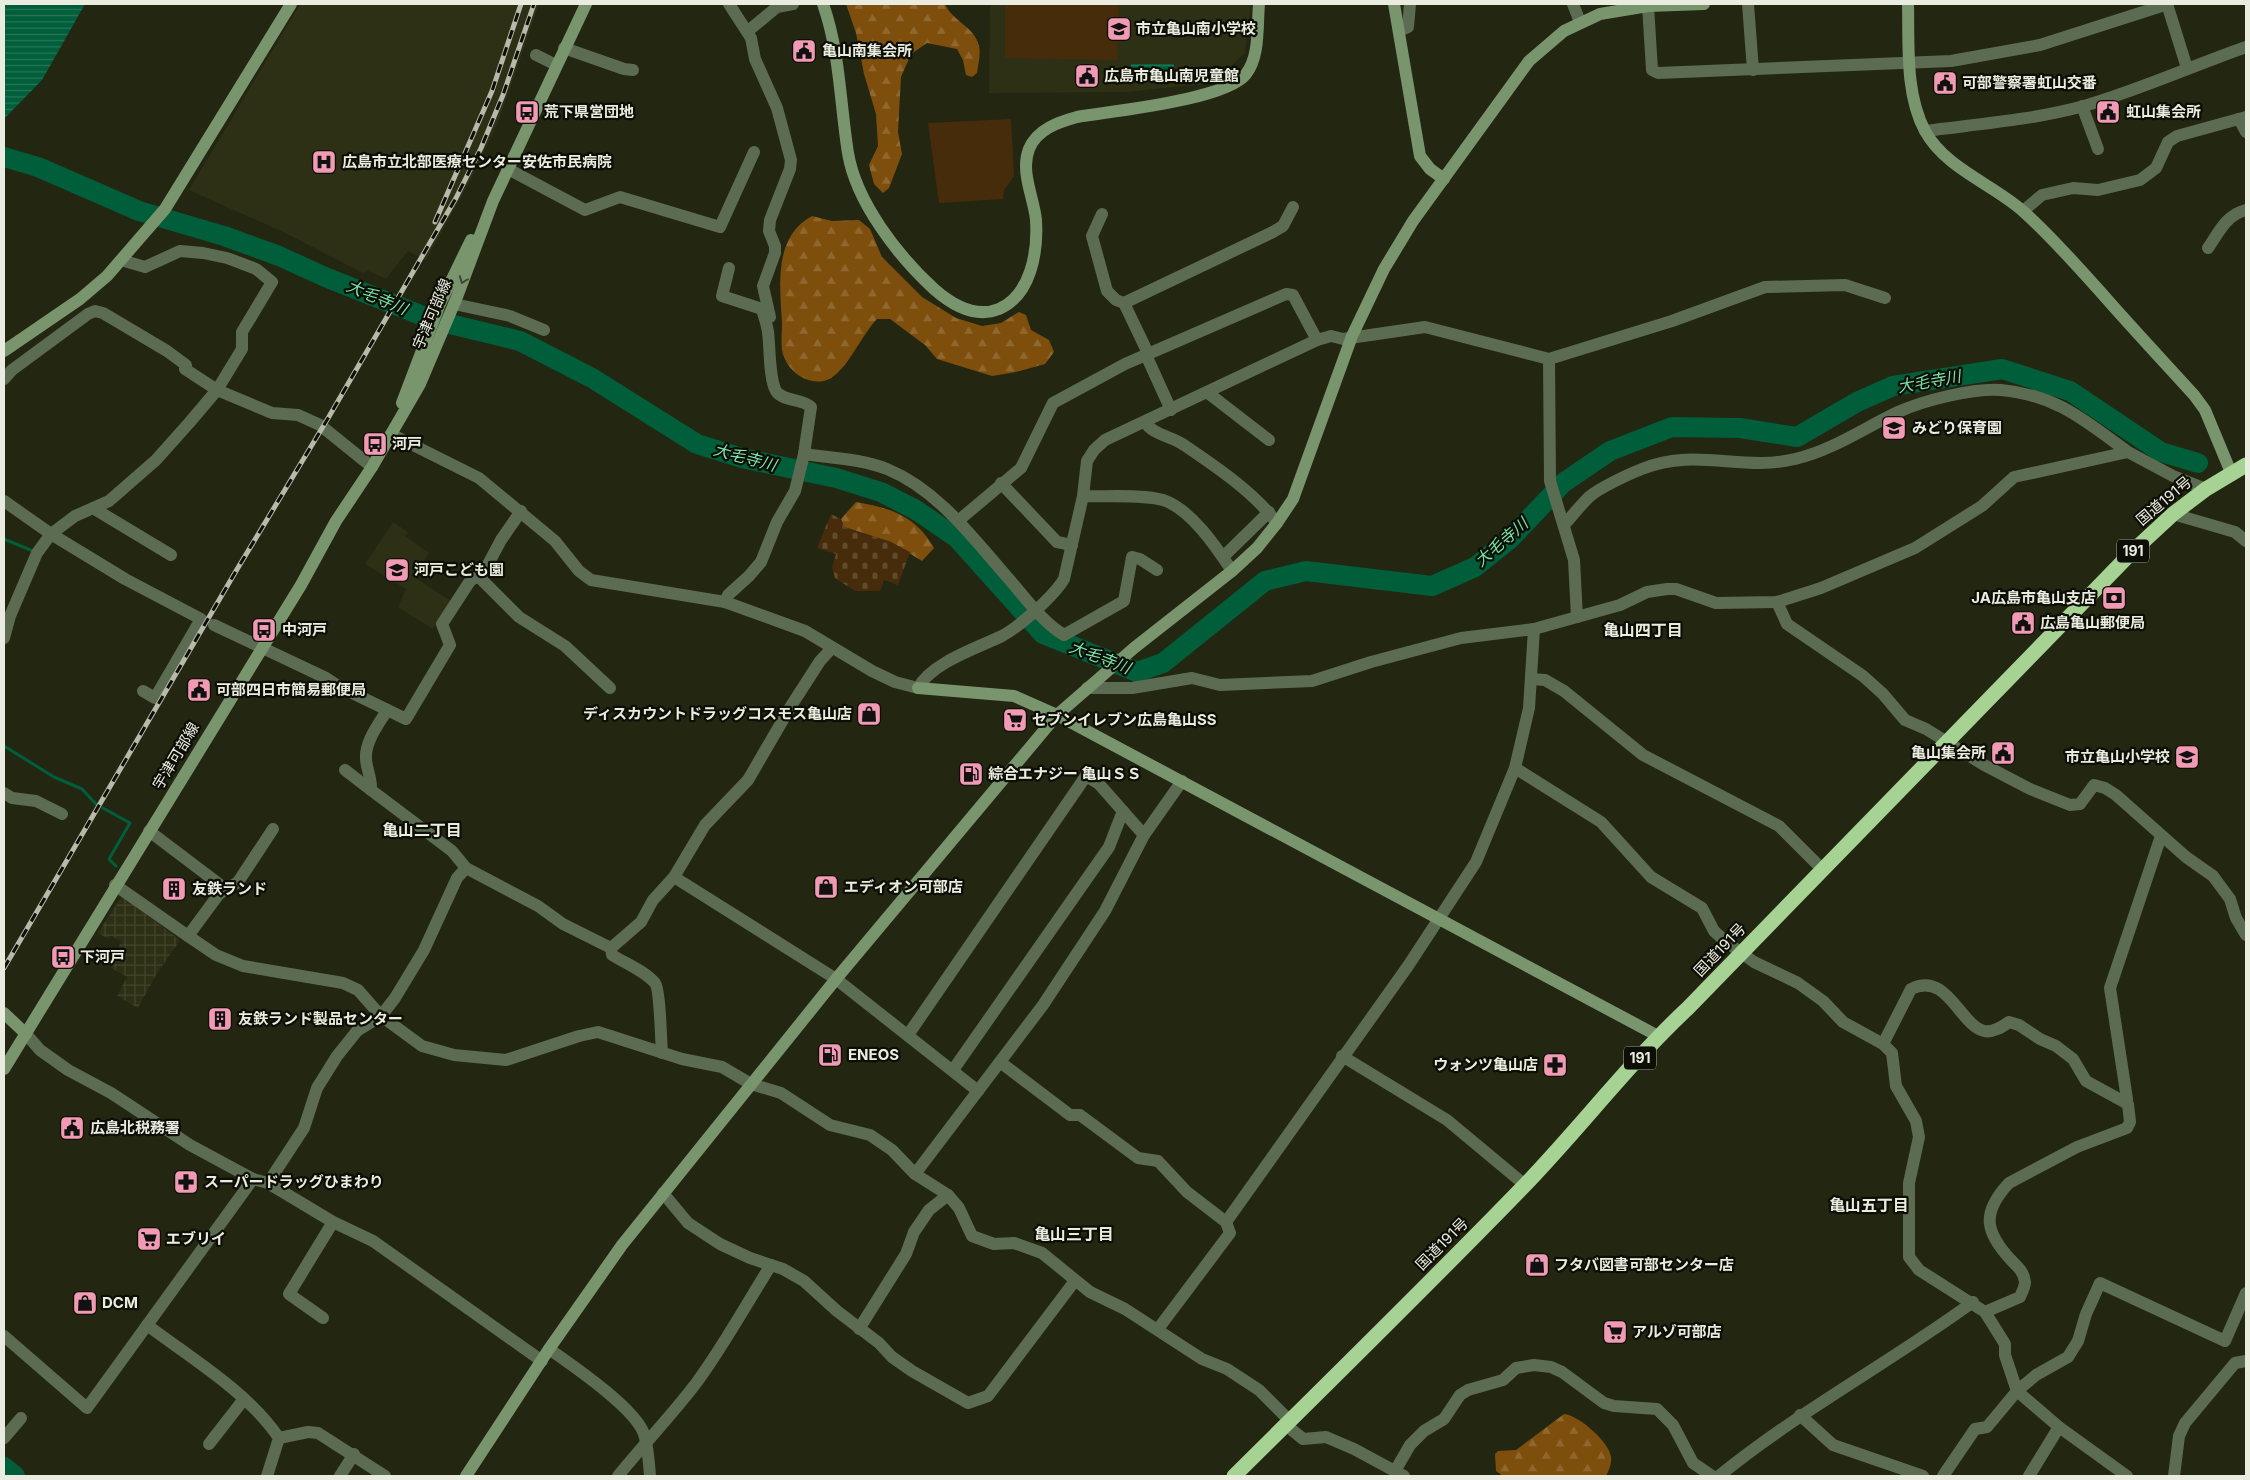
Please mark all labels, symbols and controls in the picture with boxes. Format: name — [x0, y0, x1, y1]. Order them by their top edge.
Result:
school or university icon: 市立亀山南小学校 — [1106, 16, 1132, 42]
place label: 市立亀山南小学校 — [1136, 19, 1256, 38]
public building icon: 亀山南集会所 — [791, 38, 817, 64]
place label: 亀山南集会所 — [822, 41, 912, 60]
public building icon: 広島市亀山南児童館 — [1074, 63, 1100, 89]
place label: 広島市亀山南児童館 — [1104, 66, 1239, 85]
public building icon: 可部警察署虹山交番 — [1932, 70, 1958, 96]
place label: 可部警察署虹山交番 — [1962, 73, 2097, 92]
bus stop icon: 荒下県営団地 — [514, 99, 540, 125]
public building icon: 虹山集会所 — [2095, 99, 2121, 125]
place label: 荒下県営団地 — [544, 102, 634, 121]
place label: 虹山集会所 — [2126, 102, 2201, 121]
hospital icon: 広島市立北部医療センター安佐市民病院 — [311, 149, 337, 175]
place label: 広島市立北部医療センター安佐市民病院 — [342, 152, 612, 171]
water label: 大毛寺川 — [344, 275, 412, 319]
one-way arrow — [459, 275, 470, 284]
street label: 宇津可部線 — [408, 276, 455, 352]
water label: 大毛寺川 — [1896, 365, 1964, 396]
school or university icon: みどり保育園 — [1881, 415, 1907, 441]
place label: みどり保育園 — [1912, 418, 2002, 437]
bus stop icon: 河戸 — [362, 431, 388, 457]
place label: 河戸 — [392, 434, 422, 453]
water label: 大毛寺川 — [711, 439, 780, 475]
street label: 国道191号 — [2132, 472, 2195, 529]
water label: 大毛寺川 — [1470, 512, 1533, 571]
road number: 191 — [2117, 540, 2149, 562]
school or university icon: 河戸こども園 — [384, 557, 410, 583]
place label: 河戸こども園 — [414, 560, 504, 579]
bank icon: JA広島市亀山支店 — [2101, 585, 2127, 611]
place label: JA広島市亀山支店 — [1971, 588, 2096, 607]
public building icon: 広島亀山郵便局 — [2010, 610, 2036, 636]
place label: 広島亀山郵便局 — [2040, 613, 2145, 632]
bus stop icon: 中河戸 — [251, 617, 277, 643]
place label: 中河戸 — [282, 620, 327, 639]
district label: 亀山四丁目 — [1603, 620, 1683, 640]
water label: 大毛寺川 — [1067, 636, 1135, 679]
public building icon: 可部四日市簡易郵便局 — [186, 677, 212, 703]
place label: 可部四日市簡易郵便局 — [216, 680, 366, 699]
shop icon: ディスカウントドラッグコスモス亀山店 — [856, 701, 882, 727]
place label: ディスカウントドラッグコスモス亀山店 — [583, 704, 852, 723]
supermarket icon: セブンイレブン広島亀山SS — [1002, 707, 1028, 733]
place label: セブンイレブン広島亀山SS — [1032, 710, 1217, 729]
street label: 宇津可部線 — [148, 719, 203, 793]
public building icon: 亀山集会所 — [1990, 740, 2016, 766]
place label: 亀山集会所 — [1911, 743, 1986, 762]
school or university icon: 市立亀山小学校 — [2174, 744, 2200, 770]
place label: 市立亀山小学校 — [2065, 747, 2170, 766]
fuel station icon: 綜合エナジー 亀山ＳＳ — [958, 761, 984, 787]
place label: 綜合エナジー 亀山ＳＳ — [988, 764, 1142, 783]
district label: 亀山二丁目 — [382, 820, 462, 840]
shop icon: エディオン可部店 — [813, 874, 839, 900]
building icon: 友鉄ランド — [161, 876, 187, 902]
place label: エディオン可部店 — [844, 877, 963, 896]
place label: 友鉄ランド — [192, 879, 267, 898]
street label: 国道191号 — [1690, 919, 1750, 980]
bus stop icon: 下河戸 — [50, 944, 76, 970]
place label: 下河戸 — [80, 947, 125, 966]
building icon: 友鉄ランド製品センター — [207, 1006, 233, 1032]
place label: 友鉄ランド製品センター — [238, 1009, 403, 1028]
fuel station icon: ENEOS — [817, 1042, 843, 1068]
place label: ENEOS — [848, 1045, 899, 1064]
road number: 191 — [1624, 1046, 1656, 1070]
pharmacy icon: ウォンツ亀山店 — [1542, 1052, 1568, 1078]
place label: ウォンツ亀山店 — [1433, 1055, 1538, 1074]
public building icon: 広島北税務署 — [59, 1115, 85, 1141]
place label: 広島北税務署 — [90, 1118, 180, 1137]
pharmacy icon: スーパードラッグひまわり — [173, 1169, 199, 1195]
place label: スーパードラッグひまわり — [204, 1172, 384, 1191]
district label: 亀山五丁目 — [1829, 1195, 1909, 1215]
street label: 国道191号 — [1411, 1213, 1472, 1274]
district label: 亀山三丁目 — [1034, 1224, 1114, 1244]
supermarket icon: エブリイ — [136, 1226, 162, 1252]
place label: エブリイ — [166, 1229, 226, 1248]
shop icon: フタバ図書可部センター店 — [1524, 1252, 1550, 1278]
place label: フタバ図書可部センター店 — [1554, 1255, 1734, 1274]
shop icon: DCM — [72, 1290, 98, 1316]
place label: DCM — [102, 1293, 138, 1312]
supermarket icon: アルゾ可部店 — [1602, 1319, 1628, 1345]
place label: アルゾ可部店 — [1632, 1322, 1722, 1341]

